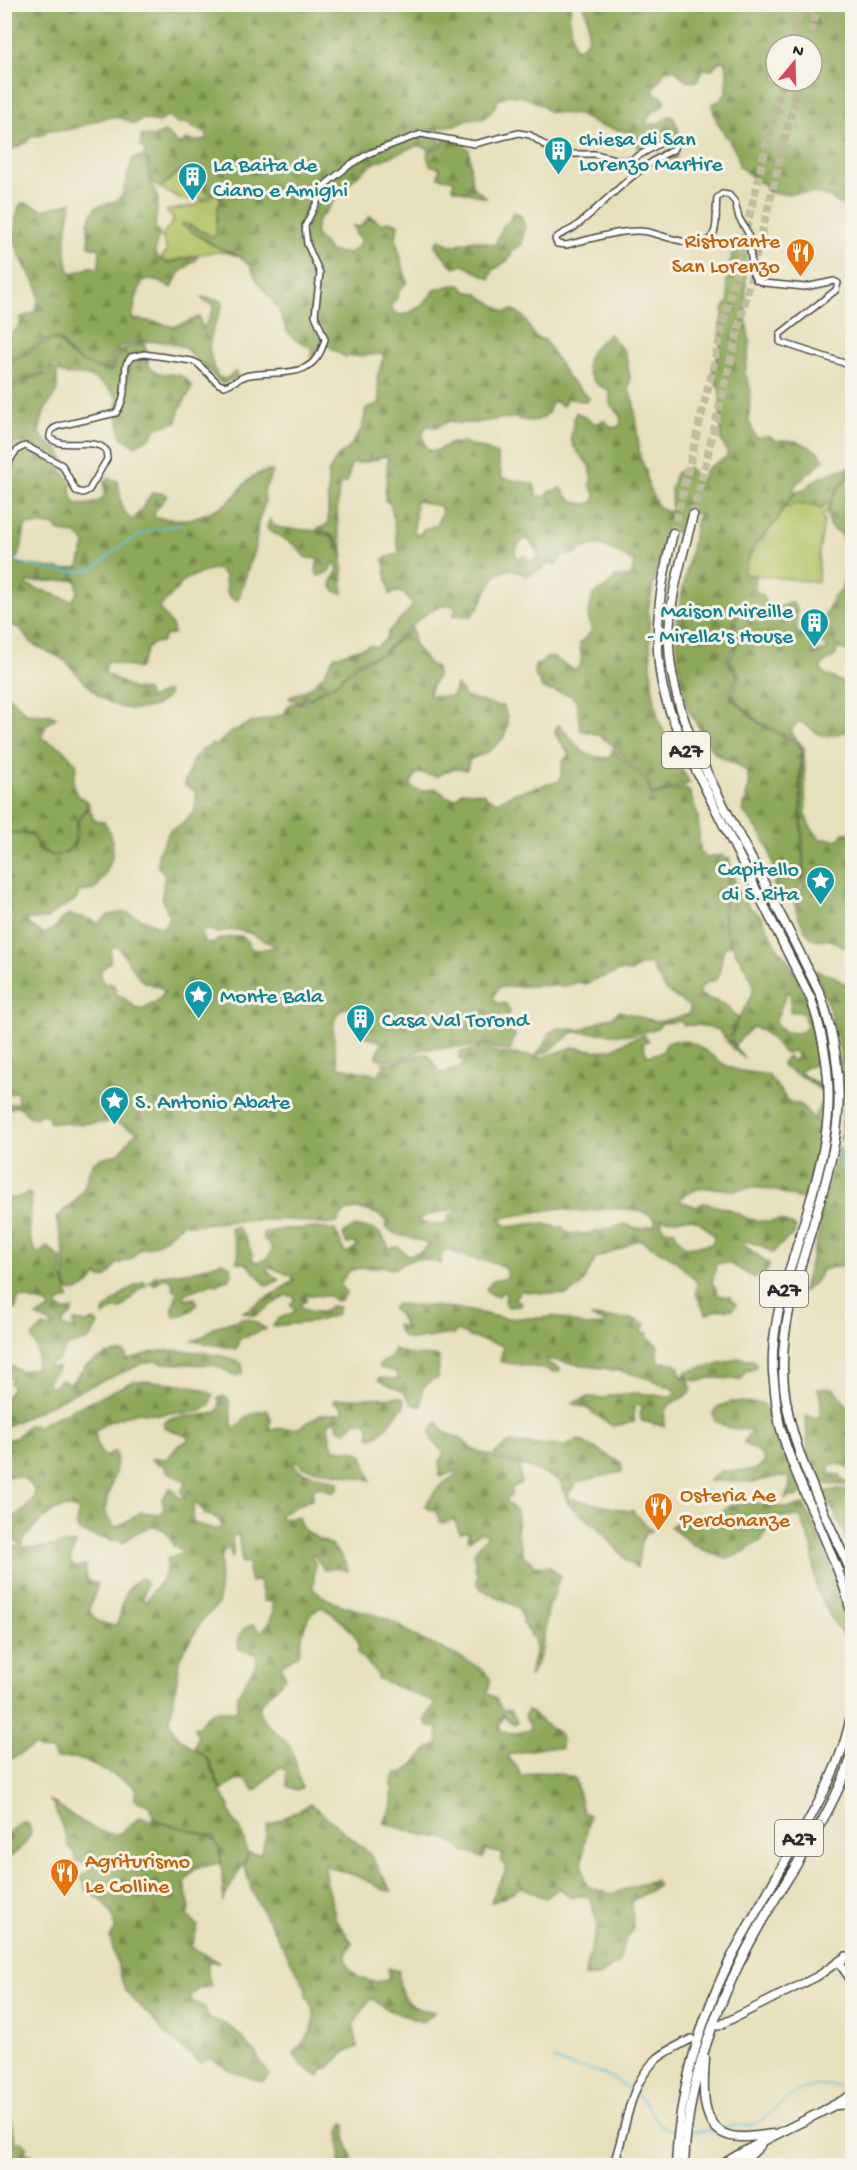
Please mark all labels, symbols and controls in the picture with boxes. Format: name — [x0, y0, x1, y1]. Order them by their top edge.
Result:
north arrow — [764, 33, 824, 93]
text: N — [790, 41, 806, 63]
place label: chiesa di San Lorenzo Martire — [579, 128, 723, 179]
building icon: chiesa di San Lorenzo Martire — [542, 134, 574, 176]
place label: La Baita de Ciano e Amighi — [213, 154, 348, 205]
building icon: La Baita de Ciano e Amighi — [176, 160, 208, 202]
place label: Ristorante San Lorenzo — [672, 230, 781, 281]
restaurant icon: Ristorante San Lorenzo — [785, 236, 817, 278]
place label: Maison Mireille - Mirella's House — [647, 600, 794, 651]
building icon: Maison Mireille - Mirella's House — [798, 606, 830, 648]
road number: A27 — [662, 732, 710, 768]
place label: Capitello di S.Rita — [718, 858, 800, 909]
place icon: Capitello di S.Rita — [804, 864, 836, 906]
place icon: Monte Bala — [183, 978, 215, 1020]
place label: Monte Bala — [220, 985, 324, 1011]
building icon: Casa Val Torond — [345, 1002, 377, 1044]
place label: Casa Val Torond — [382, 1009, 531, 1035]
place icon: S. Antonio Abate — [98, 1084, 130, 1126]
place label: S. Antonio Abate — [135, 1091, 291, 1117]
road number: A27 — [760, 1271, 808, 1307]
place label: Osteria Ae Perdonanze — [679, 1484, 790, 1535]
restaurant icon: Osteria Ae Perdonanze — [643, 1490, 675, 1532]
road number: A27 — [775, 1820, 823, 1856]
place label: Agriturismo Le Colline — [85, 1850, 190, 1901]
restaurant icon: Agriturismo Le Colline — [48, 1856, 80, 1898]

